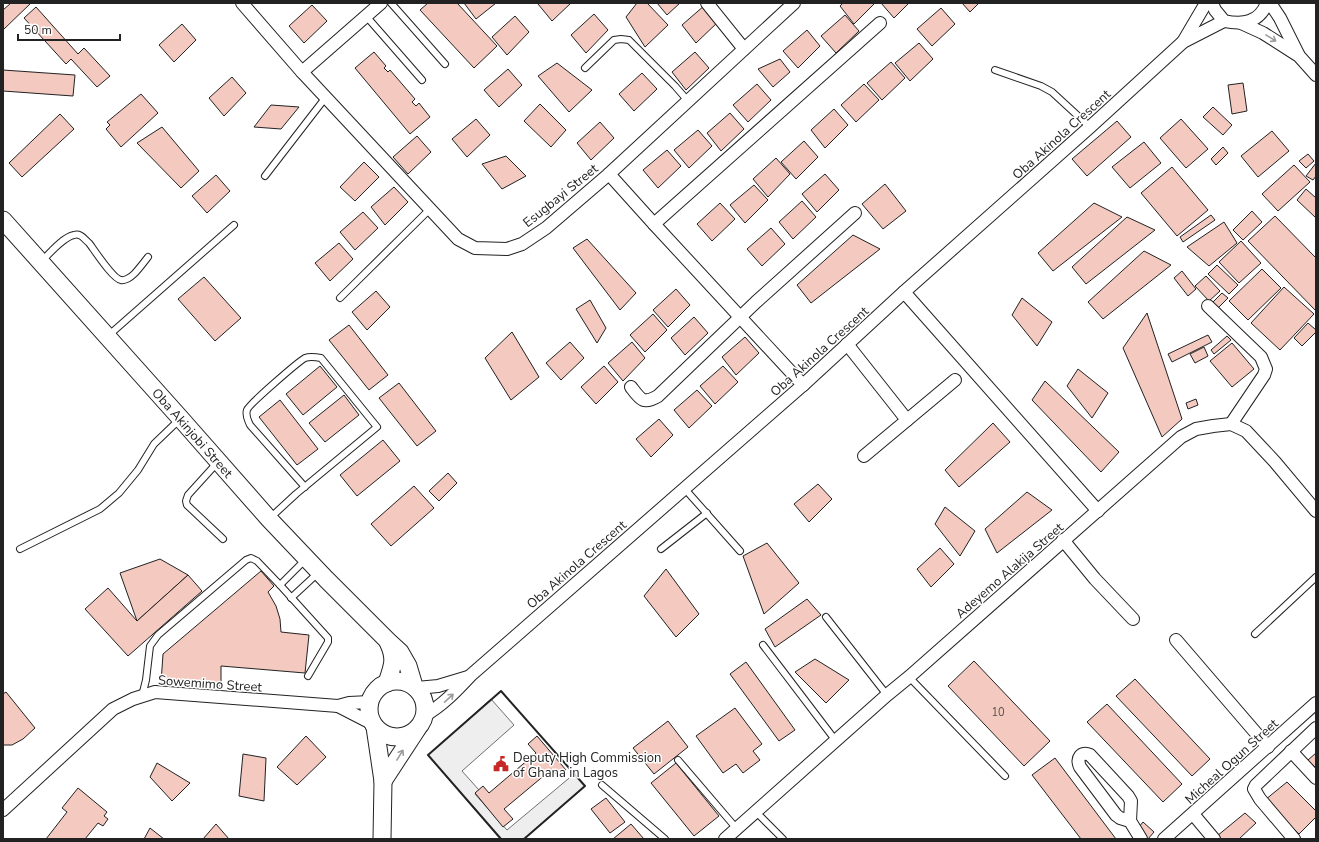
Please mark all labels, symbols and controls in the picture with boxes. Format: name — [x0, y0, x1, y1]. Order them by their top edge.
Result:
scale bar — [18, 16, 120, 42]
text: 50 m — [24, 22, 52, 38]
one-way arrow — [1265, 34, 1276, 42]
street label: Oba Akinola Crescent — [1009, 85, 1115, 184]
street label: Esugbayi Street — [519, 160, 602, 232]
street label: Oba Akinola Crescent — [767, 302, 873, 401]
street label: Oba Akinjobi Street — [148, 385, 237, 482]
street label: Oba Akinola Crescent — [523, 516, 631, 613]
street label: Adeyemo Alakija Street — [952, 519, 1068, 623]
street label: Sowemimo Street — [157, 671, 263, 697]
one-way arrow — [444, 693, 454, 703]
house number: 10 — [991, 705, 1005, 720]
street label: Micheal Ogun Street — [1181, 715, 1282, 808]
place label: Deputy High Commission of Ghana in Lagos — [513, 749, 661, 782]
one-way arrow — [396, 750, 404, 761]
public building icon: Deputy High Commission of Ghana in Lagos — [492, 755, 510, 773]

